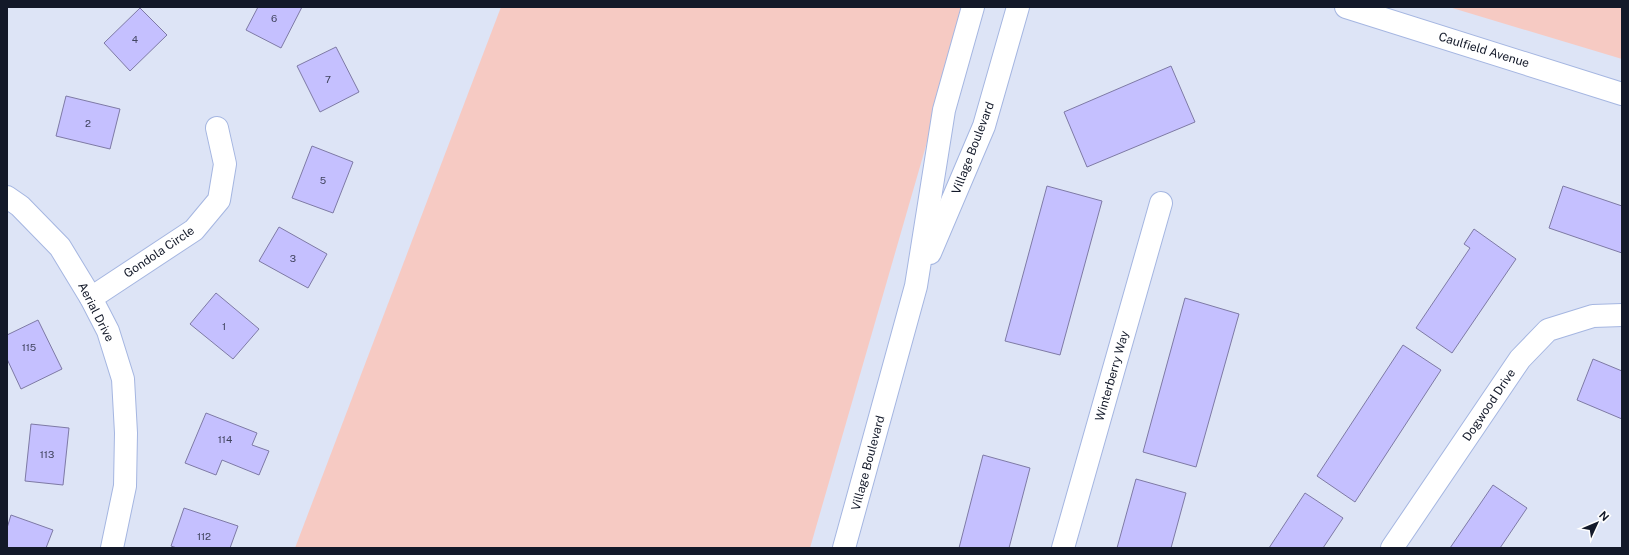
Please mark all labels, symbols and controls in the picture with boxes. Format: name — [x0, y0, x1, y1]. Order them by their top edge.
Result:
house number: 6 — [271, 12, 277, 24]
street label: Caulfield Avenue — [1437, 30, 1531, 71]
house number: 4 — [132, 33, 138, 45]
house number: 7 — [325, 73, 331, 85]
street label: Village Boulevard — [949, 100, 997, 196]
house number: 2 — [85, 117, 91, 129]
house number: 5 — [320, 174, 326, 186]
street label: Gondola Circle — [121, 223, 197, 281]
house number: 3 — [290, 252, 296, 264]
street label: Aerial Drive — [75, 280, 117, 344]
house number: 1 — [222, 320, 226, 332]
street label: Winterberry Way — [1092, 329, 1132, 423]
house number: 115 — [22, 341, 36, 353]
street label: Dogwood Drive — [1460, 366, 1518, 444]
street label: Village Boulevard — [849, 414, 887, 512]
house number: 114 — [218, 433, 232, 445]
house number: 113 — [40, 448, 54, 460]
north arrow — [1577, 503, 1617, 543]
text: N — [1597, 509, 1611, 523]
house number: 112 — [197, 530, 211, 542]

